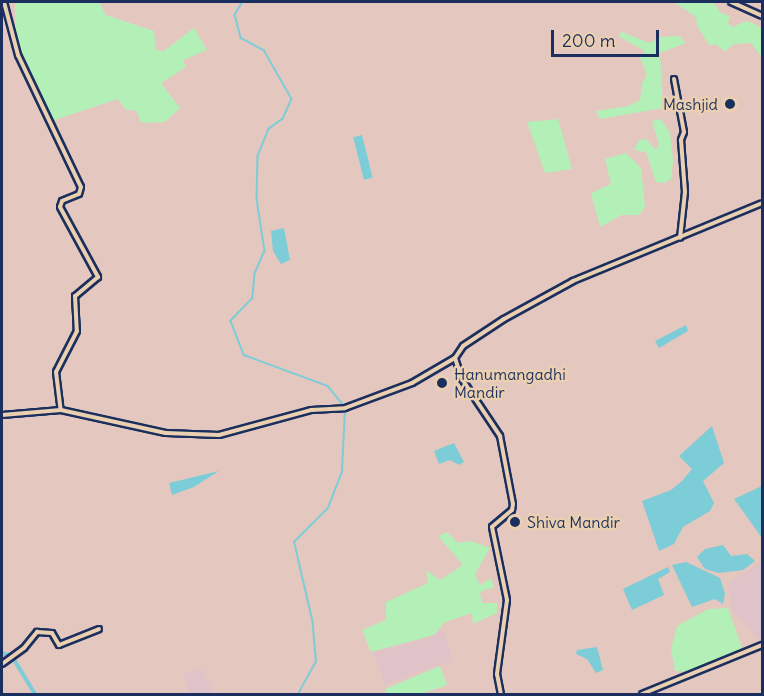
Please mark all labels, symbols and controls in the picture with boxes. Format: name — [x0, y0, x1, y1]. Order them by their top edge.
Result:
scale bar — [554, 18, 662, 56]
text: 200 m — [562, 29, 616, 52]
place label: Mashjid — [663, 94, 718, 114]
marker: Mashjid — [723, 97, 737, 111]
place label: Hanumangadhi Mandir — [454, 364, 566, 402]
marker: Hanumangadhi Mandir — [435, 376, 449, 390]
place label: Shiva Mandir — [527, 512, 620, 532]
marker: Shiva Mandir — [508, 515, 522, 529]

